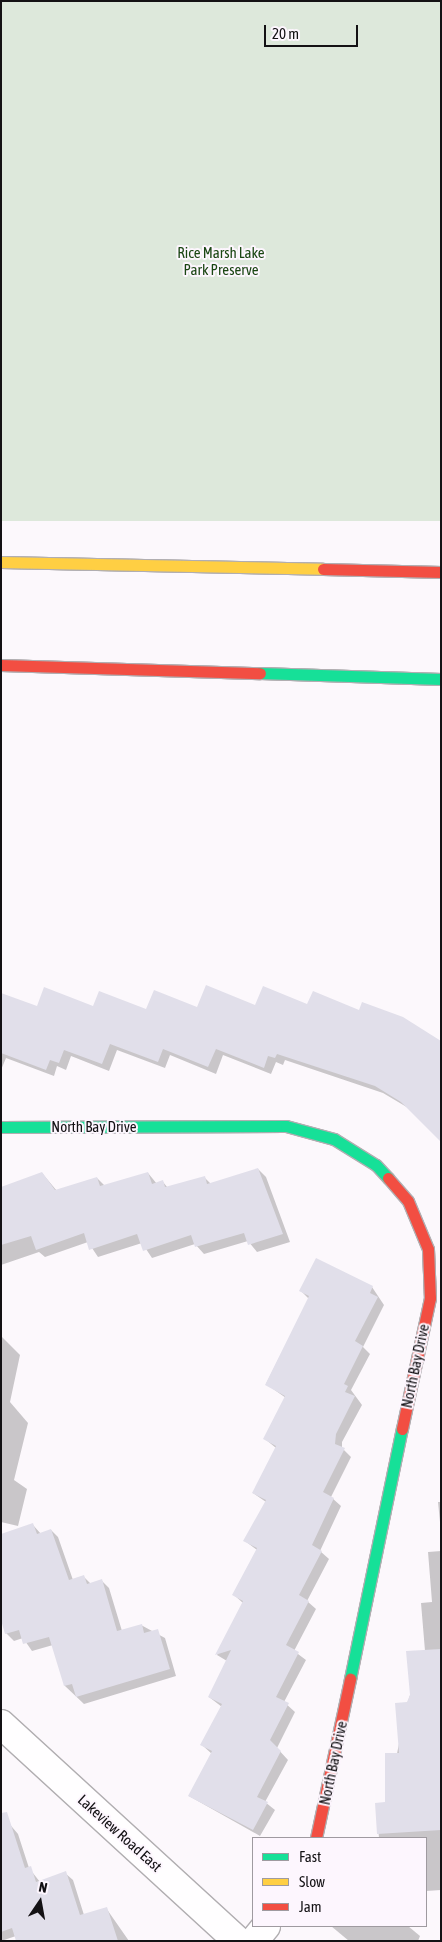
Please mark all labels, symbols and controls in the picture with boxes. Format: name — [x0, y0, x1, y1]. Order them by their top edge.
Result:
scale bar — [267, 15, 361, 47]
text: 20 m — [272, 25, 299, 42]
park label: Rice Marsh Lake Park Preserve — [177, 243, 265, 278]
street label: North Bay Drive — [51, 1118, 137, 1136]
street label: North Bay Drive — [397, 1322, 433, 1410]
street label: North Bay Drive — [315, 1719, 351, 1807]
street label: Lakeview Road East — [74, 1791, 166, 1875]
legend — [252, 1837, 427, 1927]
text: Fast — [299, 1848, 321, 1865]
text: Slow — [299, 1873, 325, 1890]
north arrow — [15, 1877, 65, 1927]
text: N — [37, 1879, 49, 1896]
text: Jam — [299, 1898, 322, 1915]

